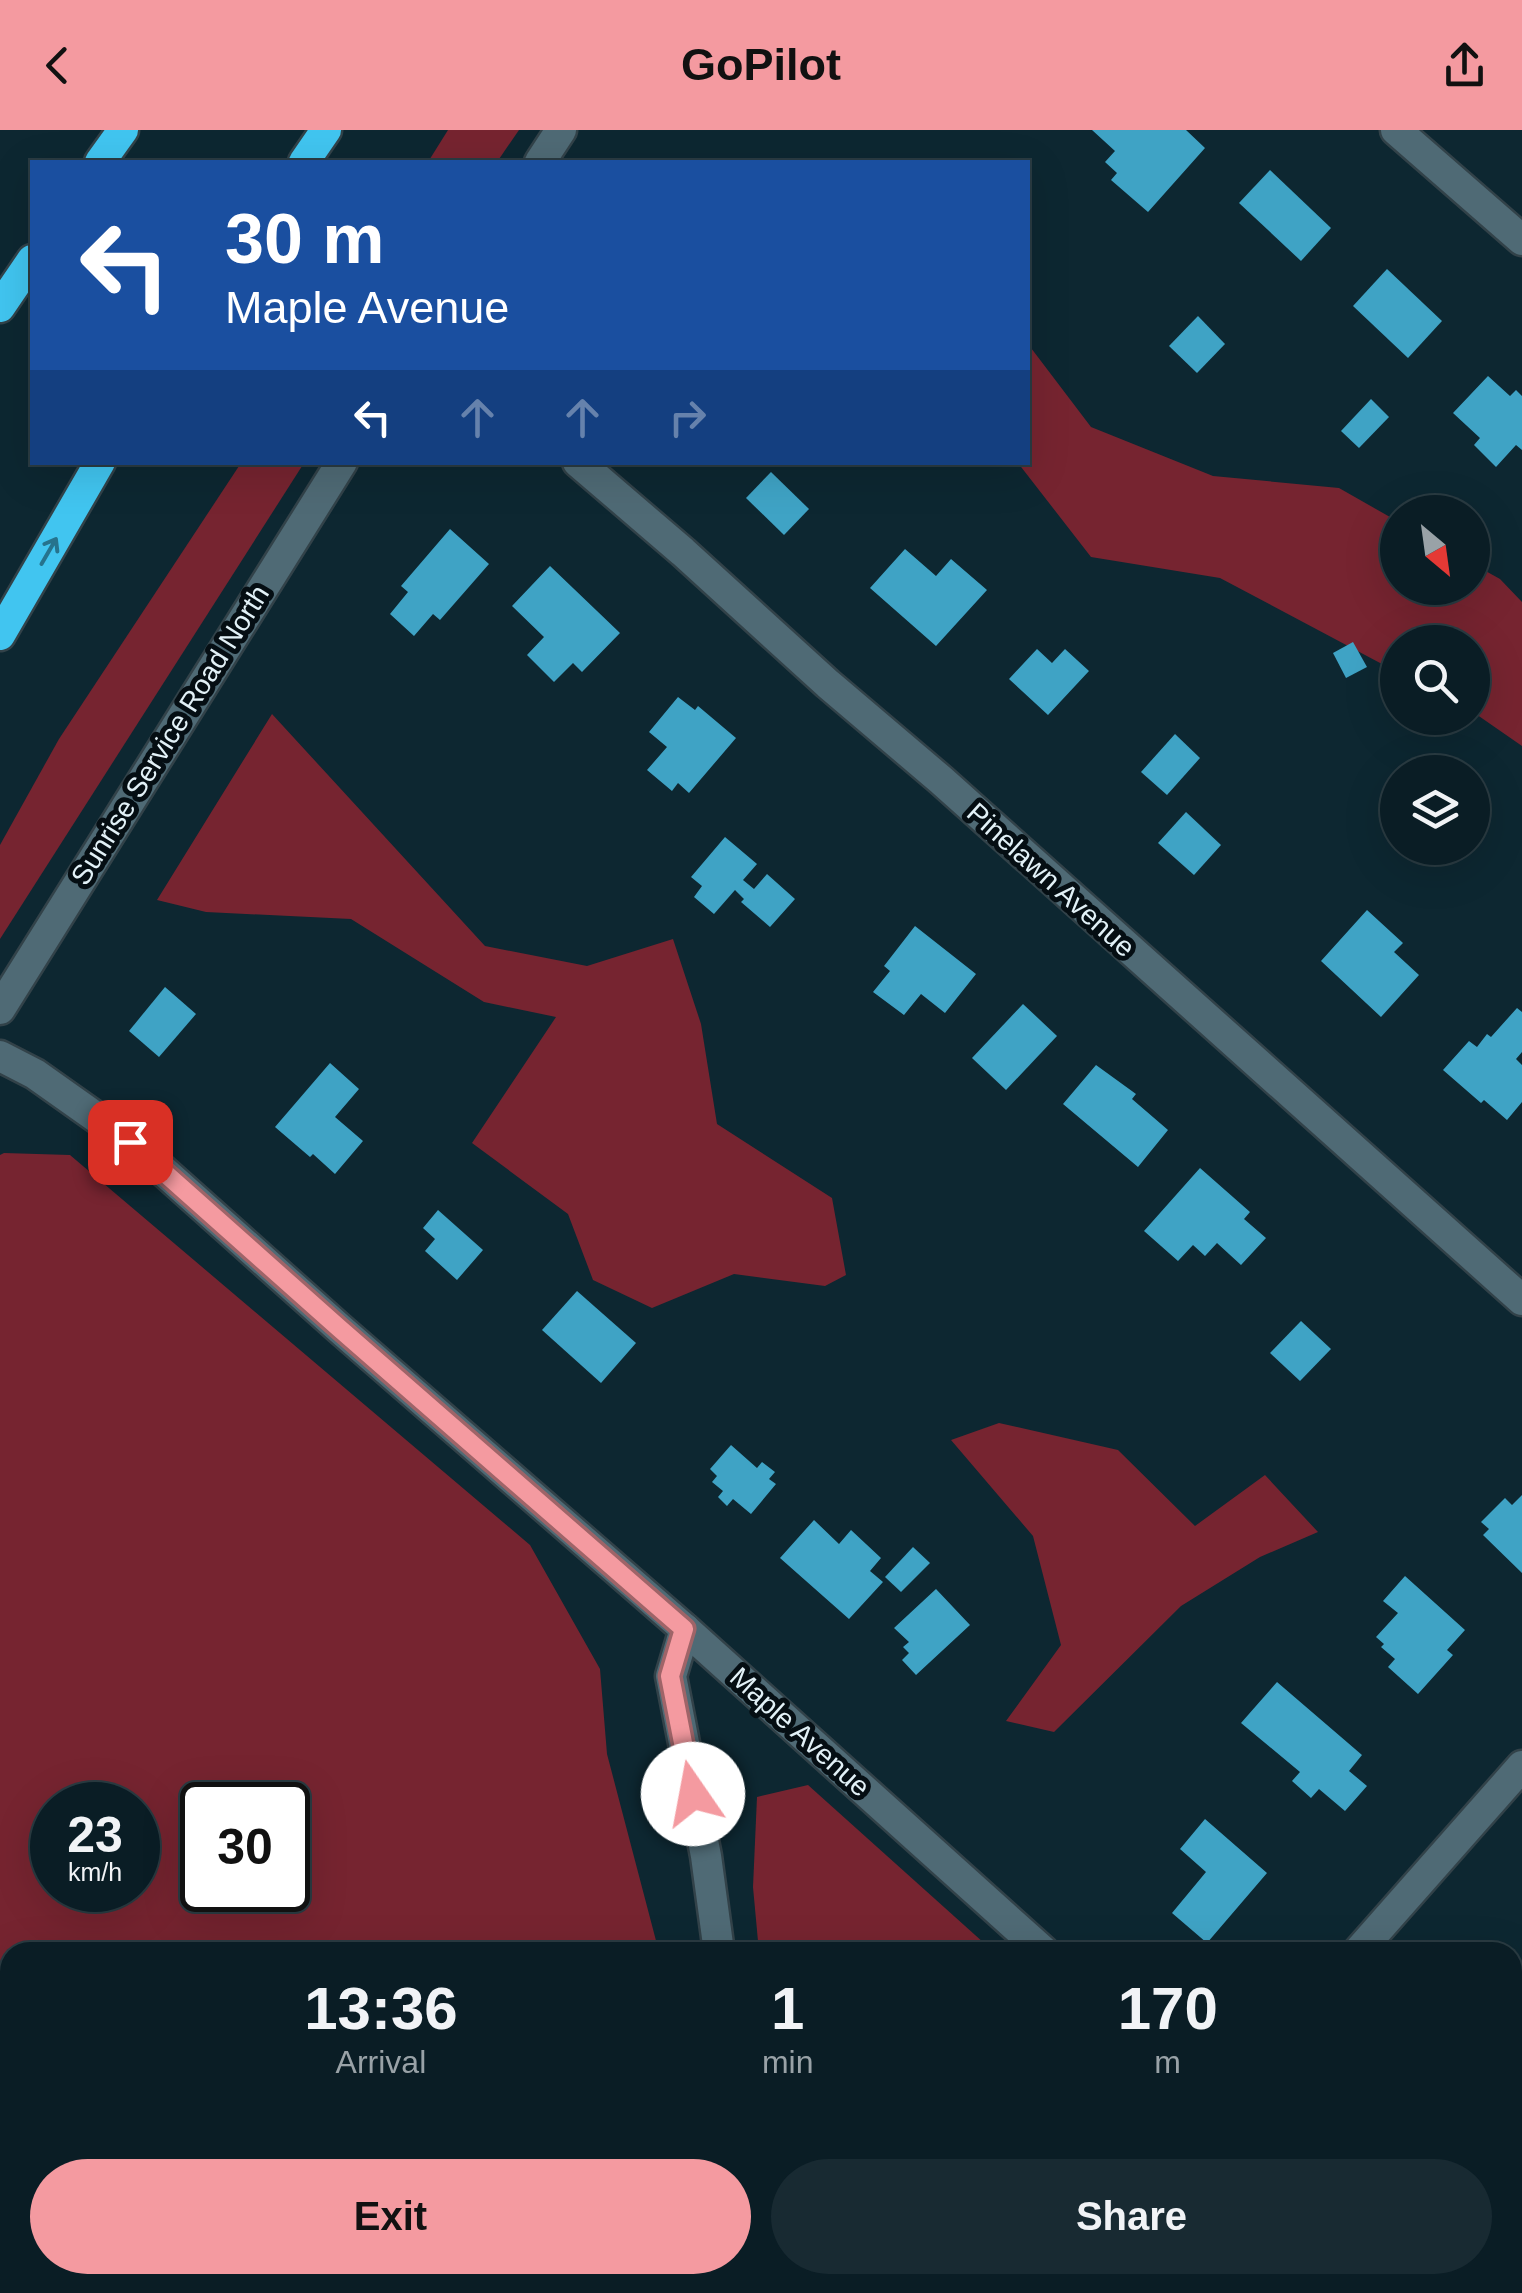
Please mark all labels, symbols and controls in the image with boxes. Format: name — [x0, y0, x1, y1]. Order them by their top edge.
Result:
icon: back — [30, 38, 85, 93]
icon: share — [1437, 38, 1492, 93]
text: GoPilot — [681, 39, 841, 90]
icon: left — [60, 200, 190, 330]
text: 30 m — [225, 200, 385, 278]
text: Maple Avenue — [225, 282, 509, 333]
icon: left — [345, 390, 400, 445]
icon: ahead — [450, 390, 505, 445]
icon: ahead — [555, 390, 610, 445]
icon: right — [660, 390, 715, 445]
north arrow — [1380, 495, 1490, 605]
map controls — [1380, 495, 1490, 865]
one-way arrow — [39, 537, 59, 565]
street label: Sunrise Service Road North — [65, 580, 275, 890]
button: search — [1380, 625, 1490, 735]
button: layers — [1380, 755, 1490, 865]
street label: Pinelawn Avenue — [961, 797, 1141, 963]
pin — [88, 1100, 173, 1185]
icon: arrive — [103, 1115, 158, 1170]
street label: Maple Avenue — [724, 1661, 876, 1803]
position arrow — [641, 1742, 745, 1846]
speed limit sign: 30 — [180, 1782, 310, 1912]
text: 23 — [67, 1807, 123, 1863]
text: km/h — [68, 1858, 122, 1886]
text: 13:36 — [304, 1975, 458, 2042]
text: 1 — [771, 1975, 804, 2042]
text: 170 — [1118, 1975, 1218, 2042]
text: Arrival — [336, 2044, 426, 2080]
text: min — [762, 2044, 813, 2080]
text: m — [1154, 2044, 1181, 2080]
button: Exit — [30, 2159, 751, 2274]
button: Share — [771, 2159, 1492, 2274]

